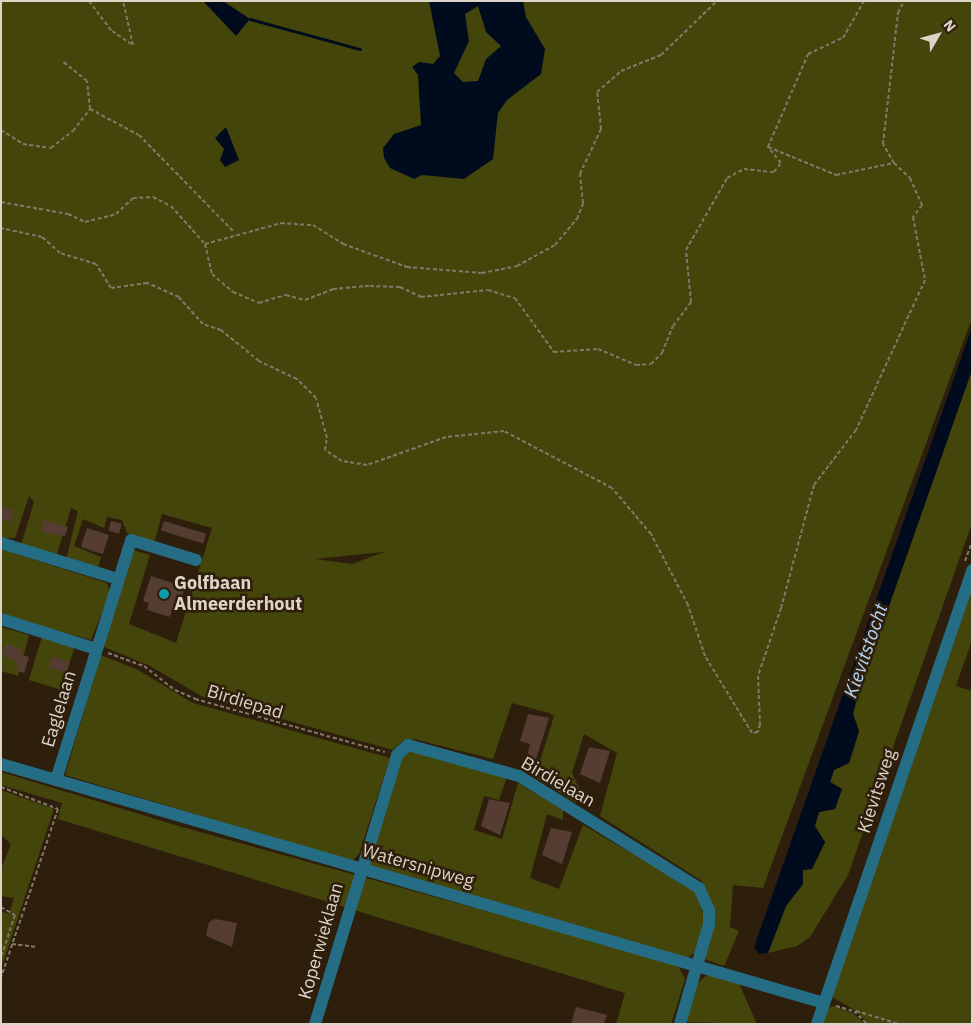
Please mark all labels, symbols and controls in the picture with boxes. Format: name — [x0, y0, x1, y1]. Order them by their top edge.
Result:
north arrow — [913, 10, 963, 60]
text: N — [940, 16, 960, 35]
place label: Golfbaan Almeerderhout — [174, 573, 302, 616]
marker: Golfbaan Almeerderhout — [158, 588, 170, 600]
water label: Kievitstocht — [839, 601, 893, 701]
street label: Eaglelaan — [37, 668, 81, 750]
street label: Birdiepad — [205, 680, 285, 724]
street label: Kievitsweg — [853, 746, 901, 836]
street label: Birdielaan — [517, 752, 599, 812]
street label: Watersnipweg — [360, 840, 476, 892]
street label: Koperwieklaan — [294, 880, 348, 1002]

